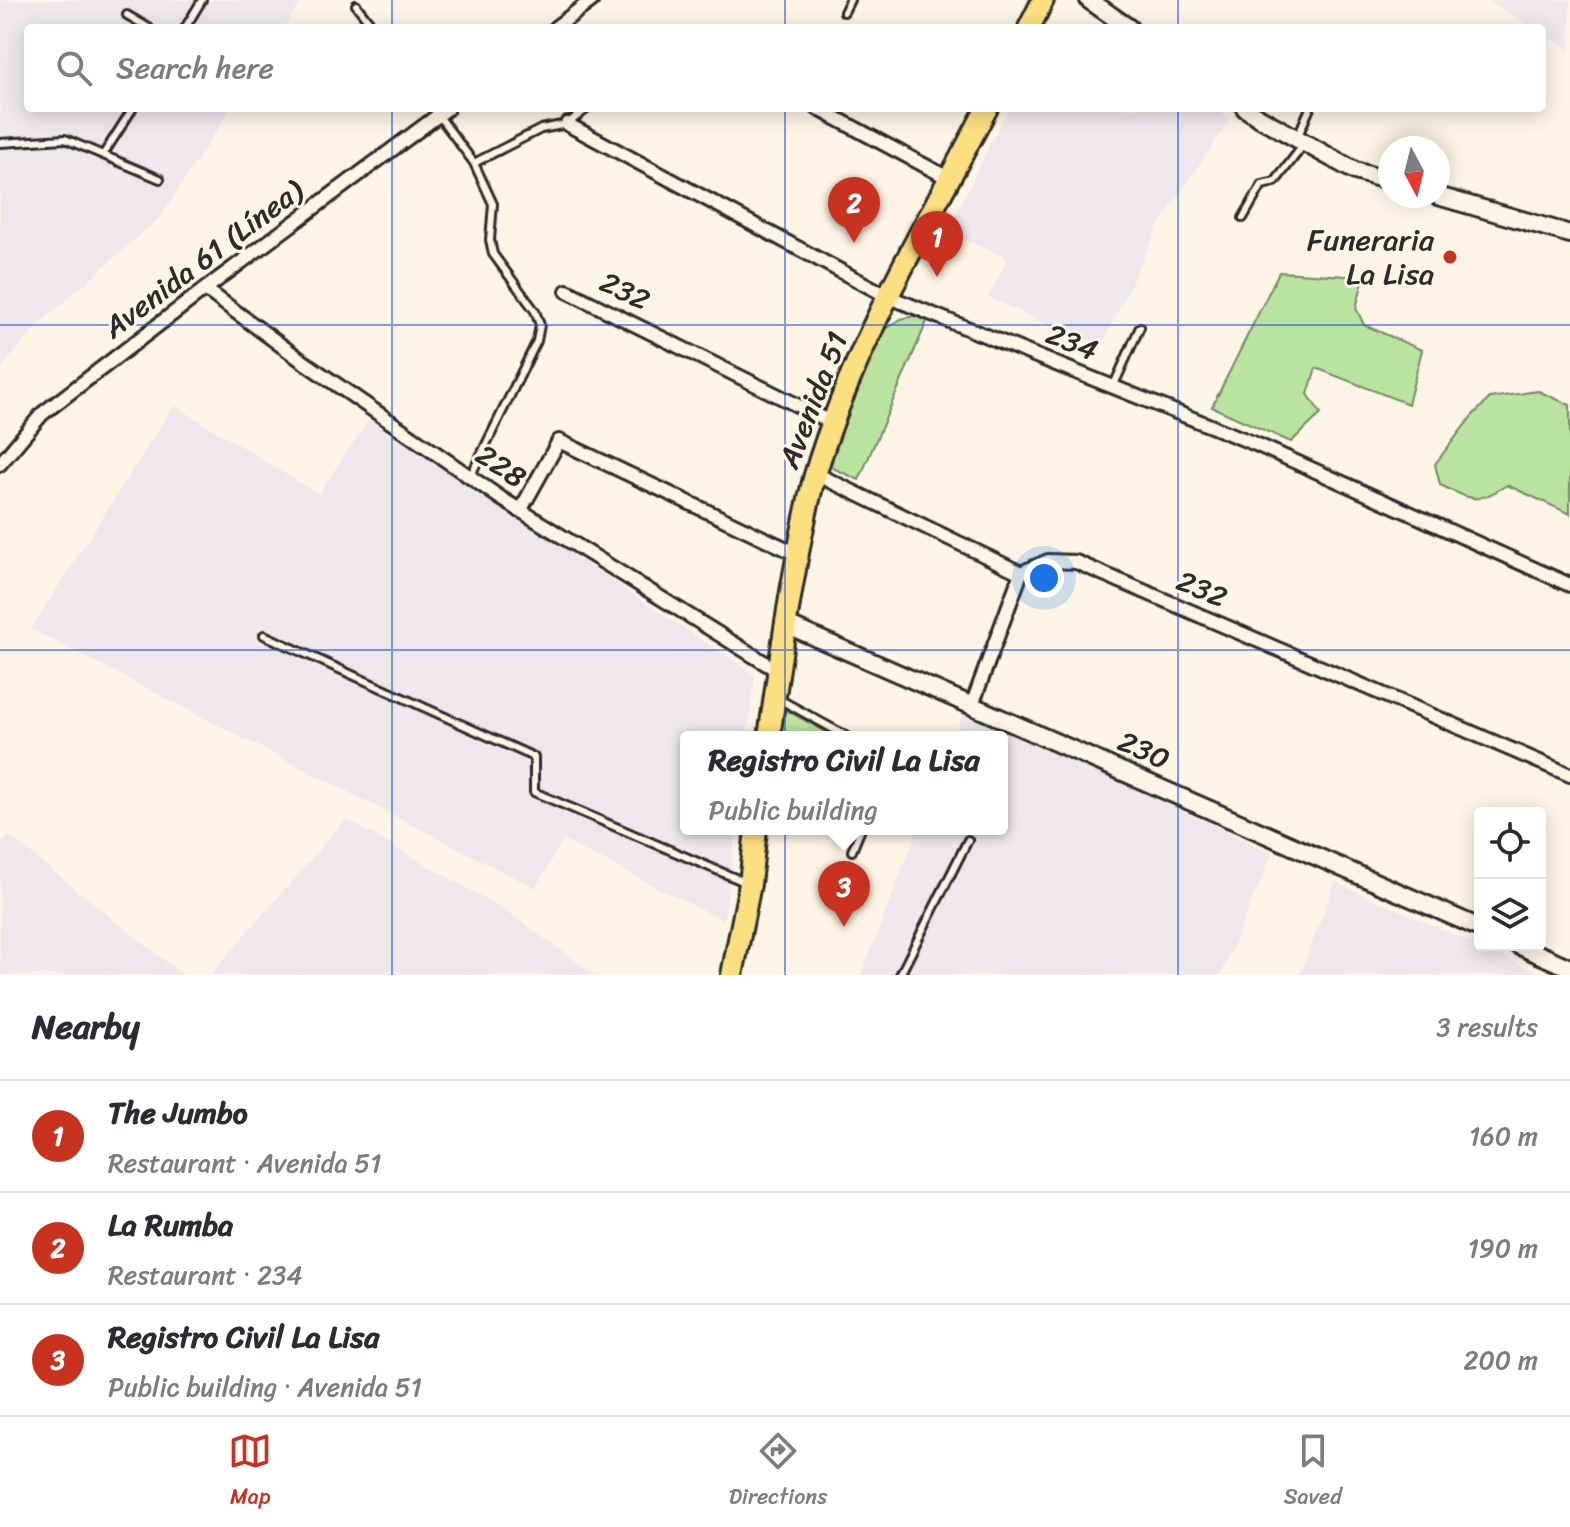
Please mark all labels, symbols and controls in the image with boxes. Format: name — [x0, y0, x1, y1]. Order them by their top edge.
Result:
search box — [24, 24, 1546, 112]
text: Search here — [116, 41, 274, 95]
icon: search — [52, 46, 96, 90]
north arrow — [1378, 136, 1450, 208]
street label: Avenida 61 (Línea) — [90, 164, 316, 353]
pin: 2 — [828, 177, 880, 243]
pin: 1 — [911, 211, 963, 277]
place label: Funeraria La Lisa — [1307, 213, 1435, 301]
marker: Funeraria La Lisa — [1441, 248, 1459, 266]
street label: 232 — [590, 256, 660, 326]
street label: 234 — [1038, 307, 1106, 377]
street label: Avenida 51 — [762, 323, 864, 478]
street label: 228 — [464, 429, 538, 503]
street label: 232 — [1168, 554, 1236, 624]
your location — [1024, 558, 1064, 598]
street label: 230 — [1109, 715, 1179, 785]
popup — [680, 731, 1008, 835]
text: Registro Civil La Lisa — [708, 733, 980, 787]
text: Public building — [708, 787, 878, 833]
map controls — [1474, 807, 1546, 951]
button: locate — [1474, 807, 1546, 879]
pin: 3 — [818, 861, 870, 927]
button: layers — [1474, 879, 1546, 951]
text: Nearby — [32, 997, 140, 1057]
text: 3 results — [1436, 1004, 1538, 1050]
text: The Jumbo — [108, 1086, 248, 1140]
text: 1 — [52, 1113, 64, 1159]
text: 160 m — [1469, 1113, 1538, 1159]
text: Restaurant · Avenida 51 — [108, 1140, 381, 1186]
text: La Rumba — [108, 1198, 233, 1252]
text: 2 — [50, 1225, 66, 1271]
text: 190 m — [1468, 1225, 1538, 1271]
text: Restaurant · 234 — [108, 1252, 303, 1298]
text: Registro Civil La Lisa — [108, 1310, 379, 1364]
text: 3 — [51, 1337, 65, 1383]
text: 200 m — [1463, 1337, 1538, 1383]
text: Public building · Avenida 51 — [108, 1364, 422, 1410]
tab: Map — [228, 1429, 272, 1516]
tab: Directions — [729, 1429, 827, 1516]
tab: Saved — [1284, 1429, 1342, 1516]

